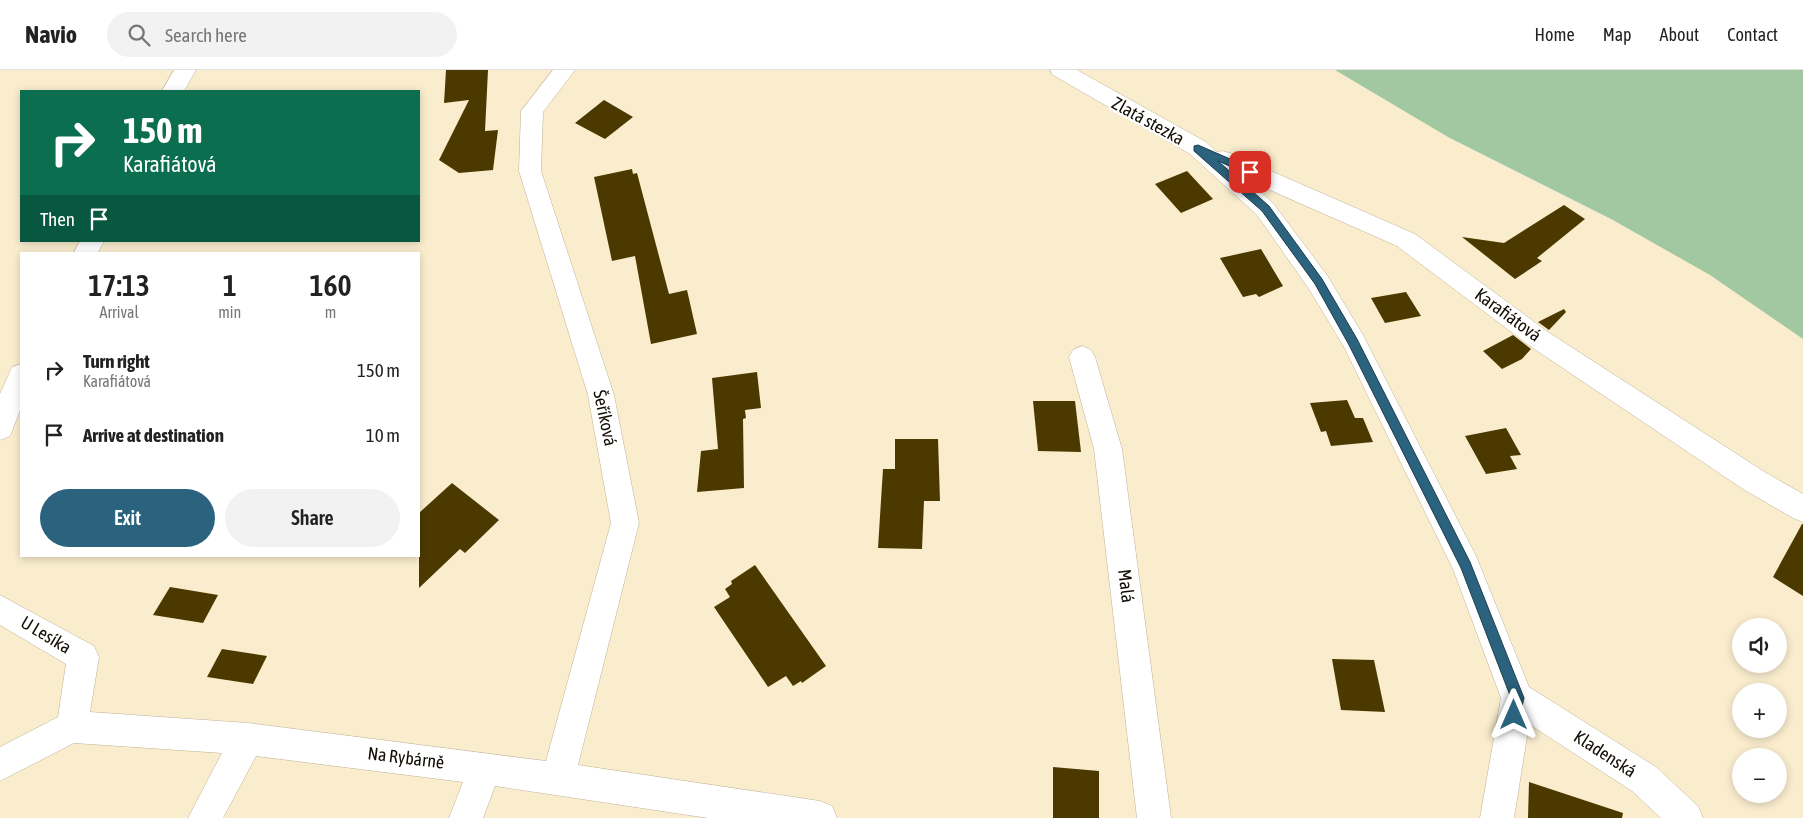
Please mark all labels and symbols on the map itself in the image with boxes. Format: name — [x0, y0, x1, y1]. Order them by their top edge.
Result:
street label: Zlatá stezka — [1108, 92, 1188, 149]
pin — [1229, 151, 1271, 193]
street label: Karafiátová — [1471, 284, 1545, 346]
street label: Šeříková — [589, 388, 622, 448]
street label: Malá — [1114, 568, 1139, 604]
street label: U Lesíka — [17, 611, 75, 658]
position arrow — [1487, 688, 1539, 740]
street label: Kladenská — [1570, 726, 1640, 781]
street label: Na Rybárně — [367, 742, 446, 773]

